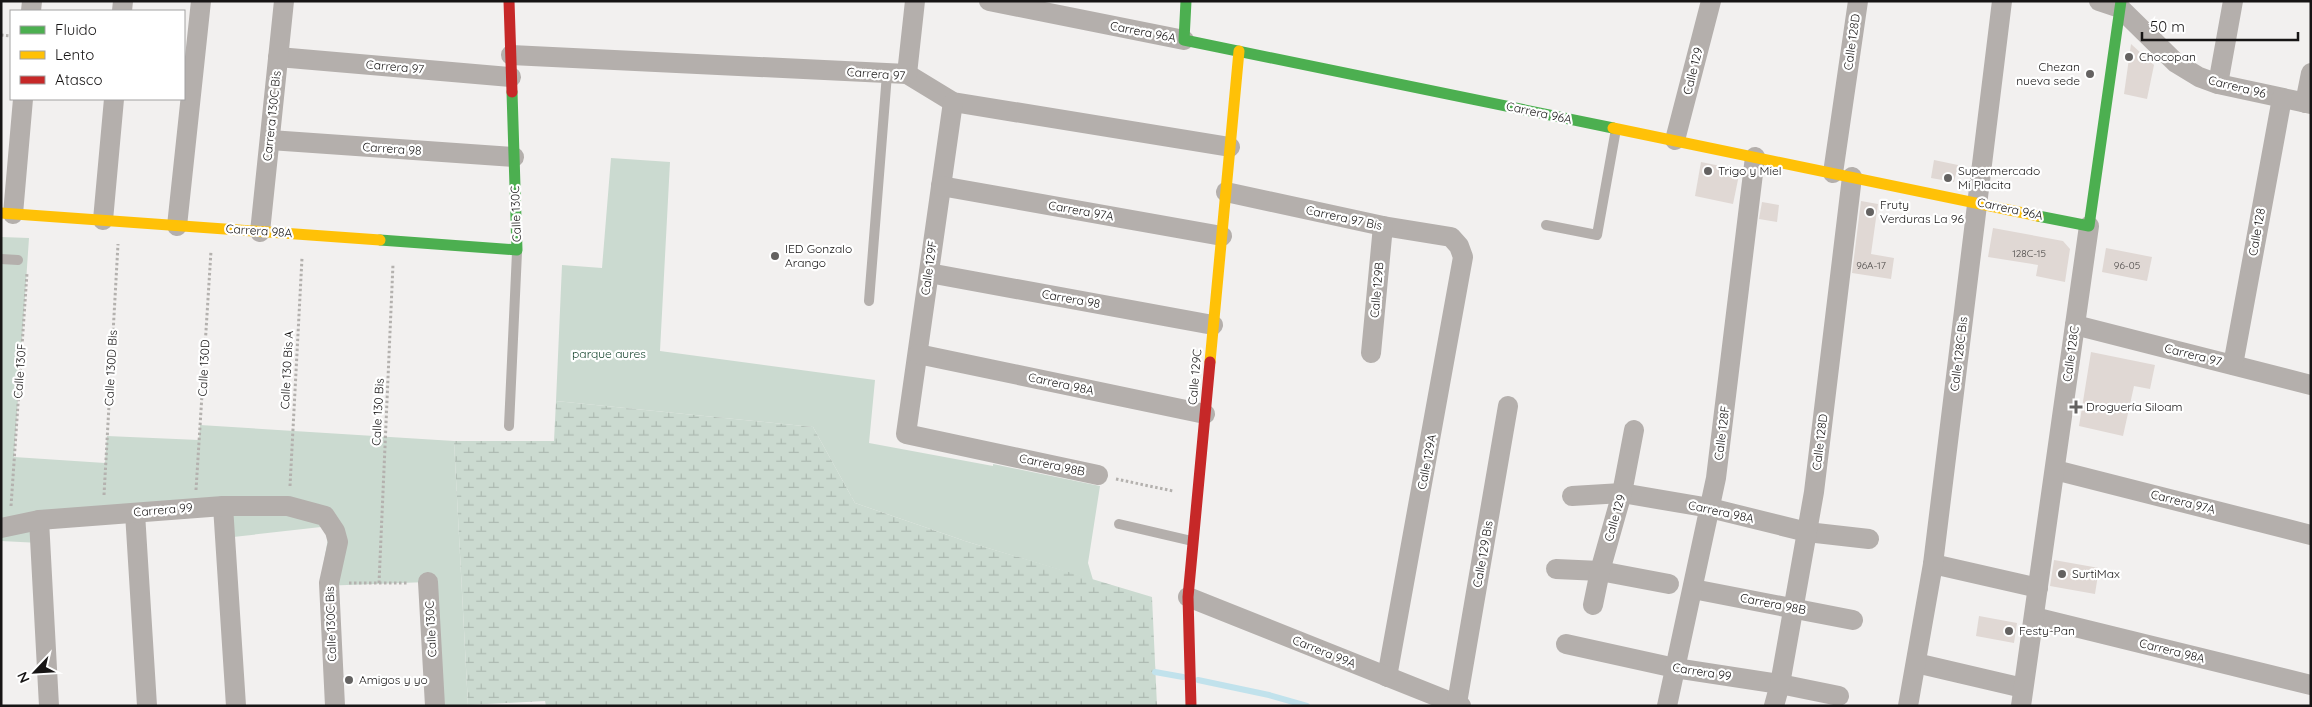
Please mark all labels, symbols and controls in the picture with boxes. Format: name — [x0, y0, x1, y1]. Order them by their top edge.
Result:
legend — [10, 10, 185, 100]
scale bar — [2142, 10, 2298, 42]
street label: Calle 128D — [1840, 12, 1863, 71]
text: 50 m — [2150, 17, 2185, 36]
street label: Carrera 96A — [1109, 18, 1178, 45]
text: Fluido — [55, 20, 97, 39]
text: Lento — [55, 45, 94, 64]
street label: Calle 129 — [1679, 45, 1706, 96]
place label: Chocopan — [2139, 49, 2196, 64]
marker: Chocopan — [2123, 51, 2135, 63]
street label: Carrera 97 — [365, 56, 425, 77]
place label: Chezan nueva sede — [2016, 59, 2080, 88]
street label: Carrera 97 — [846, 64, 906, 83]
marker: Chezan nueva sede — [2084, 68, 2096, 80]
text: Atasco — [55, 70, 103, 89]
street label: Carrera 130C Bis — [259, 70, 284, 162]
street label: Carrera 96 — [2207, 72, 2268, 101]
street label: Carrera 96A — [1505, 98, 1574, 127]
street label: Carrera 98 — [362, 139, 422, 158]
place label: Trigo y Miel — [1718, 163, 1782, 178]
place label: Supermercado Mi Placita — [1958, 163, 2040, 192]
marker: Trigo y Miel — [1702, 165, 1714, 177]
marker: Supermercado Mi Placita — [1942, 172, 1954, 184]
street label: Calle 130C — [507, 185, 524, 242]
street label: Carrera 96A — [1976, 194, 2045, 223]
street label: Carrera 97A — [1047, 197, 1115, 224]
place label: Fruty Verduras La 96 — [1880, 197, 1964, 226]
street label: Carrera 97 Bis — [1305, 202, 1384, 233]
marker: Fruty Verduras La 96 — [1864, 206, 1876, 218]
street label: Calle 128 — [2245, 207, 2268, 257]
street label: Carrera 98A — [225, 221, 293, 240]
street label: Calle 129F — [917, 239, 940, 296]
place label: IED Gonzalo Arango — [785, 241, 852, 270]
house number: 128C-15 — [2012, 247, 2046, 260]
marker: IED Gonzalo Arango — [769, 250, 781, 262]
house number: 96A-17 — [1856, 259, 1886, 272]
house number: 96-05 — [2114, 259, 2140, 272]
street label: Calle 129B — [1367, 261, 1386, 319]
street label: Carrera 98 — [1041, 286, 1101, 311]
street label: Calle 128C Bis — [1946, 315, 1971, 392]
street label: Calle 128C — [2059, 325, 2082, 383]
street label: Calle 130D Bis — [101, 329, 120, 406]
street label: Calle 130 Bis A — [277, 330, 296, 410]
street label: Calle 130D — [195, 339, 213, 397]
street label: Carrera 97 — [2163, 340, 2223, 369]
street label: Calle 130F — [10, 343, 29, 399]
park label: parque aures — [572, 346, 646, 361]
street label: Calle 129C — [1185, 348, 1204, 406]
street label: Carrera 98A — [1027, 369, 1096, 398]
street label: Calle 130 Bis — [368, 377, 387, 446]
place label: Droguería Siloam — [2086, 399, 2182, 414]
marker: Droguería Siloam — [2070, 401, 2082, 413]
street label: Calle 128F — [1711, 405, 1732, 461]
street label: Calle 128D — [1809, 412, 1830, 471]
street label: Calle 129A — [1414, 433, 1439, 491]
street label: Carrera 98B — [1018, 450, 1087, 479]
street label: Carrera 97A — [2149, 486, 2217, 517]
street label: Calle 129 — [1601, 492, 1628, 543]
street label: Carrera 98A — [1687, 497, 1756, 526]
street label: Carrera 99 — [133, 499, 193, 520]
street label: Calle 129 Bis — [1469, 519, 1496, 589]
place label: SurtiMax — [2072, 566, 2120, 581]
marker: SurtiMax — [2056, 568, 2068, 580]
street label: Calle 130C Bis — [322, 586, 339, 662]
street label: Carrera 98B — [1739, 590, 1808, 617]
street label: Calle 130C — [422, 600, 439, 658]
place label: Festy-Pan — [2019, 623, 2075, 638]
marker: Festy-Pan — [2003, 625, 2015, 637]
street label: Carrera 99A — [1290, 632, 1358, 671]
street label: Carrera 98A — [2138, 635, 2207, 666]
north arrow — [10, 647, 60, 697]
street label: Carrera 99 — [1672, 659, 1733, 684]
text: N — [13, 669, 34, 686]
place label: Amigos y yo — [359, 672, 428, 687]
marker: Amigos y yo — [343, 674, 355, 686]

